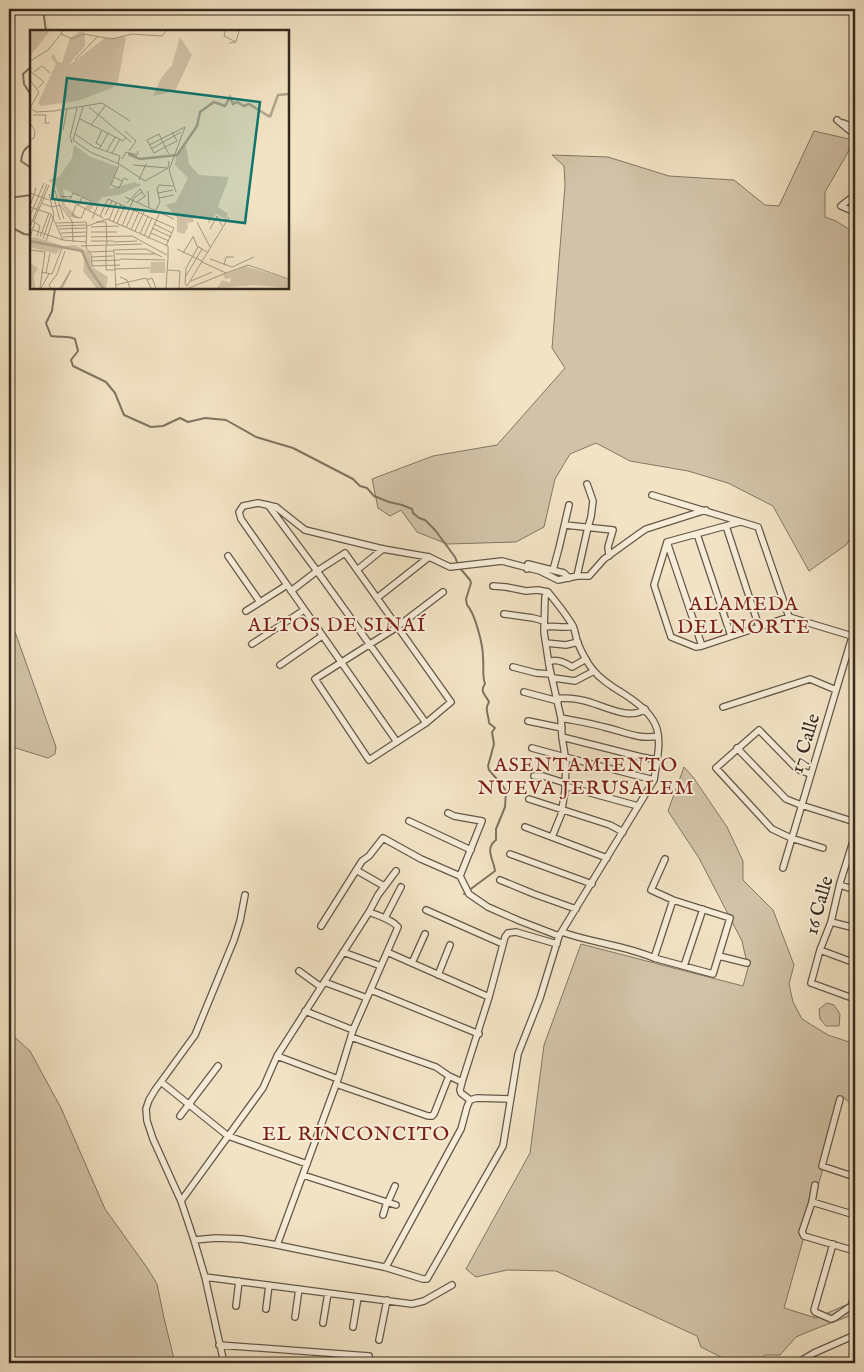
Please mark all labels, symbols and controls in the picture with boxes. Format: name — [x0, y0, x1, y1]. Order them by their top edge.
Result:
inset map — [30, 30, 289, 289]
district label: ALAMEDA DEL NORTE — [677, 592, 811, 640]
district label: ALTOS DE SINAÍ — [247, 613, 427, 638]
street label: 17 Calle — [786, 711, 826, 776]
district label: ASENTAMIENTO NUEVA JERUSALEM — [478, 753, 694, 801]
street label: 16 Calle — [800, 873, 840, 938]
district label: EL RINCONCITO — [262, 1122, 450, 1147]

